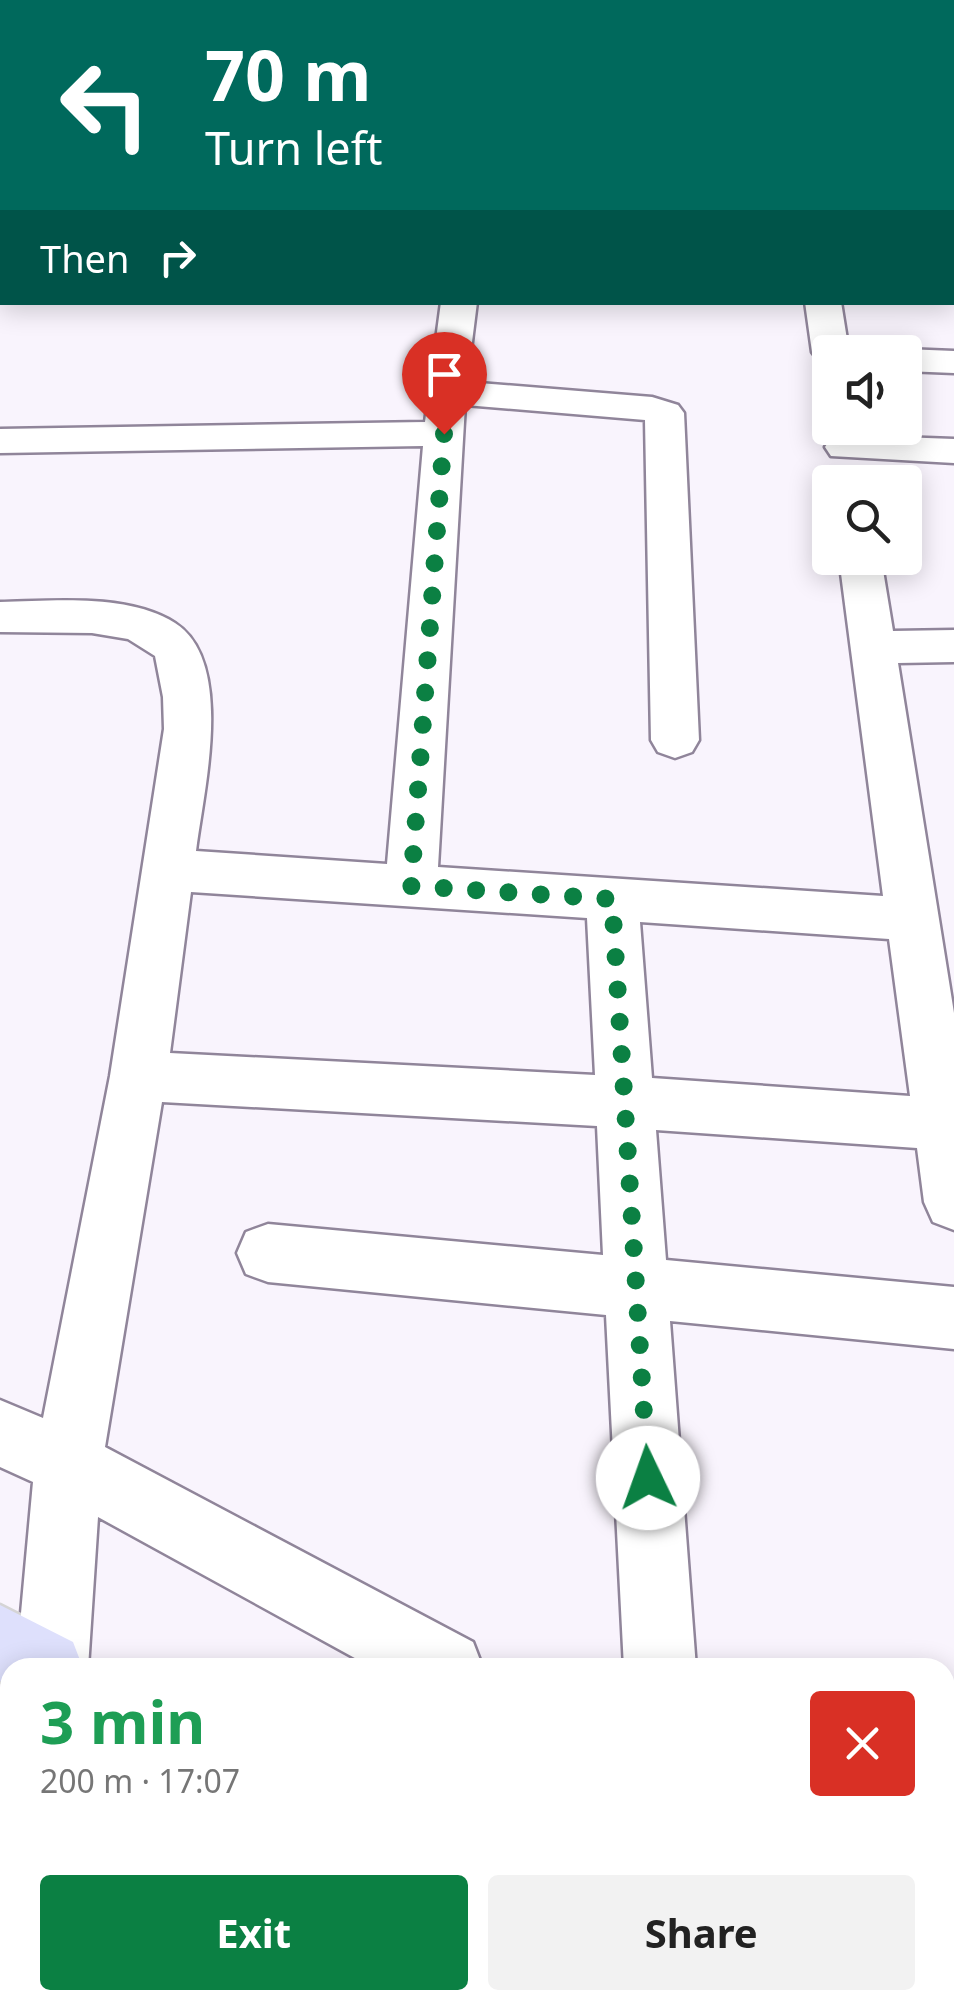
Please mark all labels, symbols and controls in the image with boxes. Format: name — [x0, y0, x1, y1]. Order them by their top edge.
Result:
text: 70 m — [205, 26, 372, 122]
icon: left — [40, 40, 170, 170]
text: Turn left — [205, 117, 382, 178]
icon: right — [150, 230, 205, 285]
text: Then — [40, 232, 130, 284]
pin — [402, 332, 487, 435]
map controls — [812, 335, 922, 575]
button: sound — [812, 335, 922, 445]
icon: arrive — [417, 347, 472, 402]
button: search — [812, 465, 922, 575]
position arrow — [596, 1426, 700, 1530]
text: 3 min — [40, 1680, 205, 1762]
button: close — [810, 1691, 915, 1796]
text: 200 m · 17:07 — [40, 1759, 240, 1802]
button: Exit — [40, 1875, 468, 1990]
button: Share — [488, 1875, 915, 1990]

